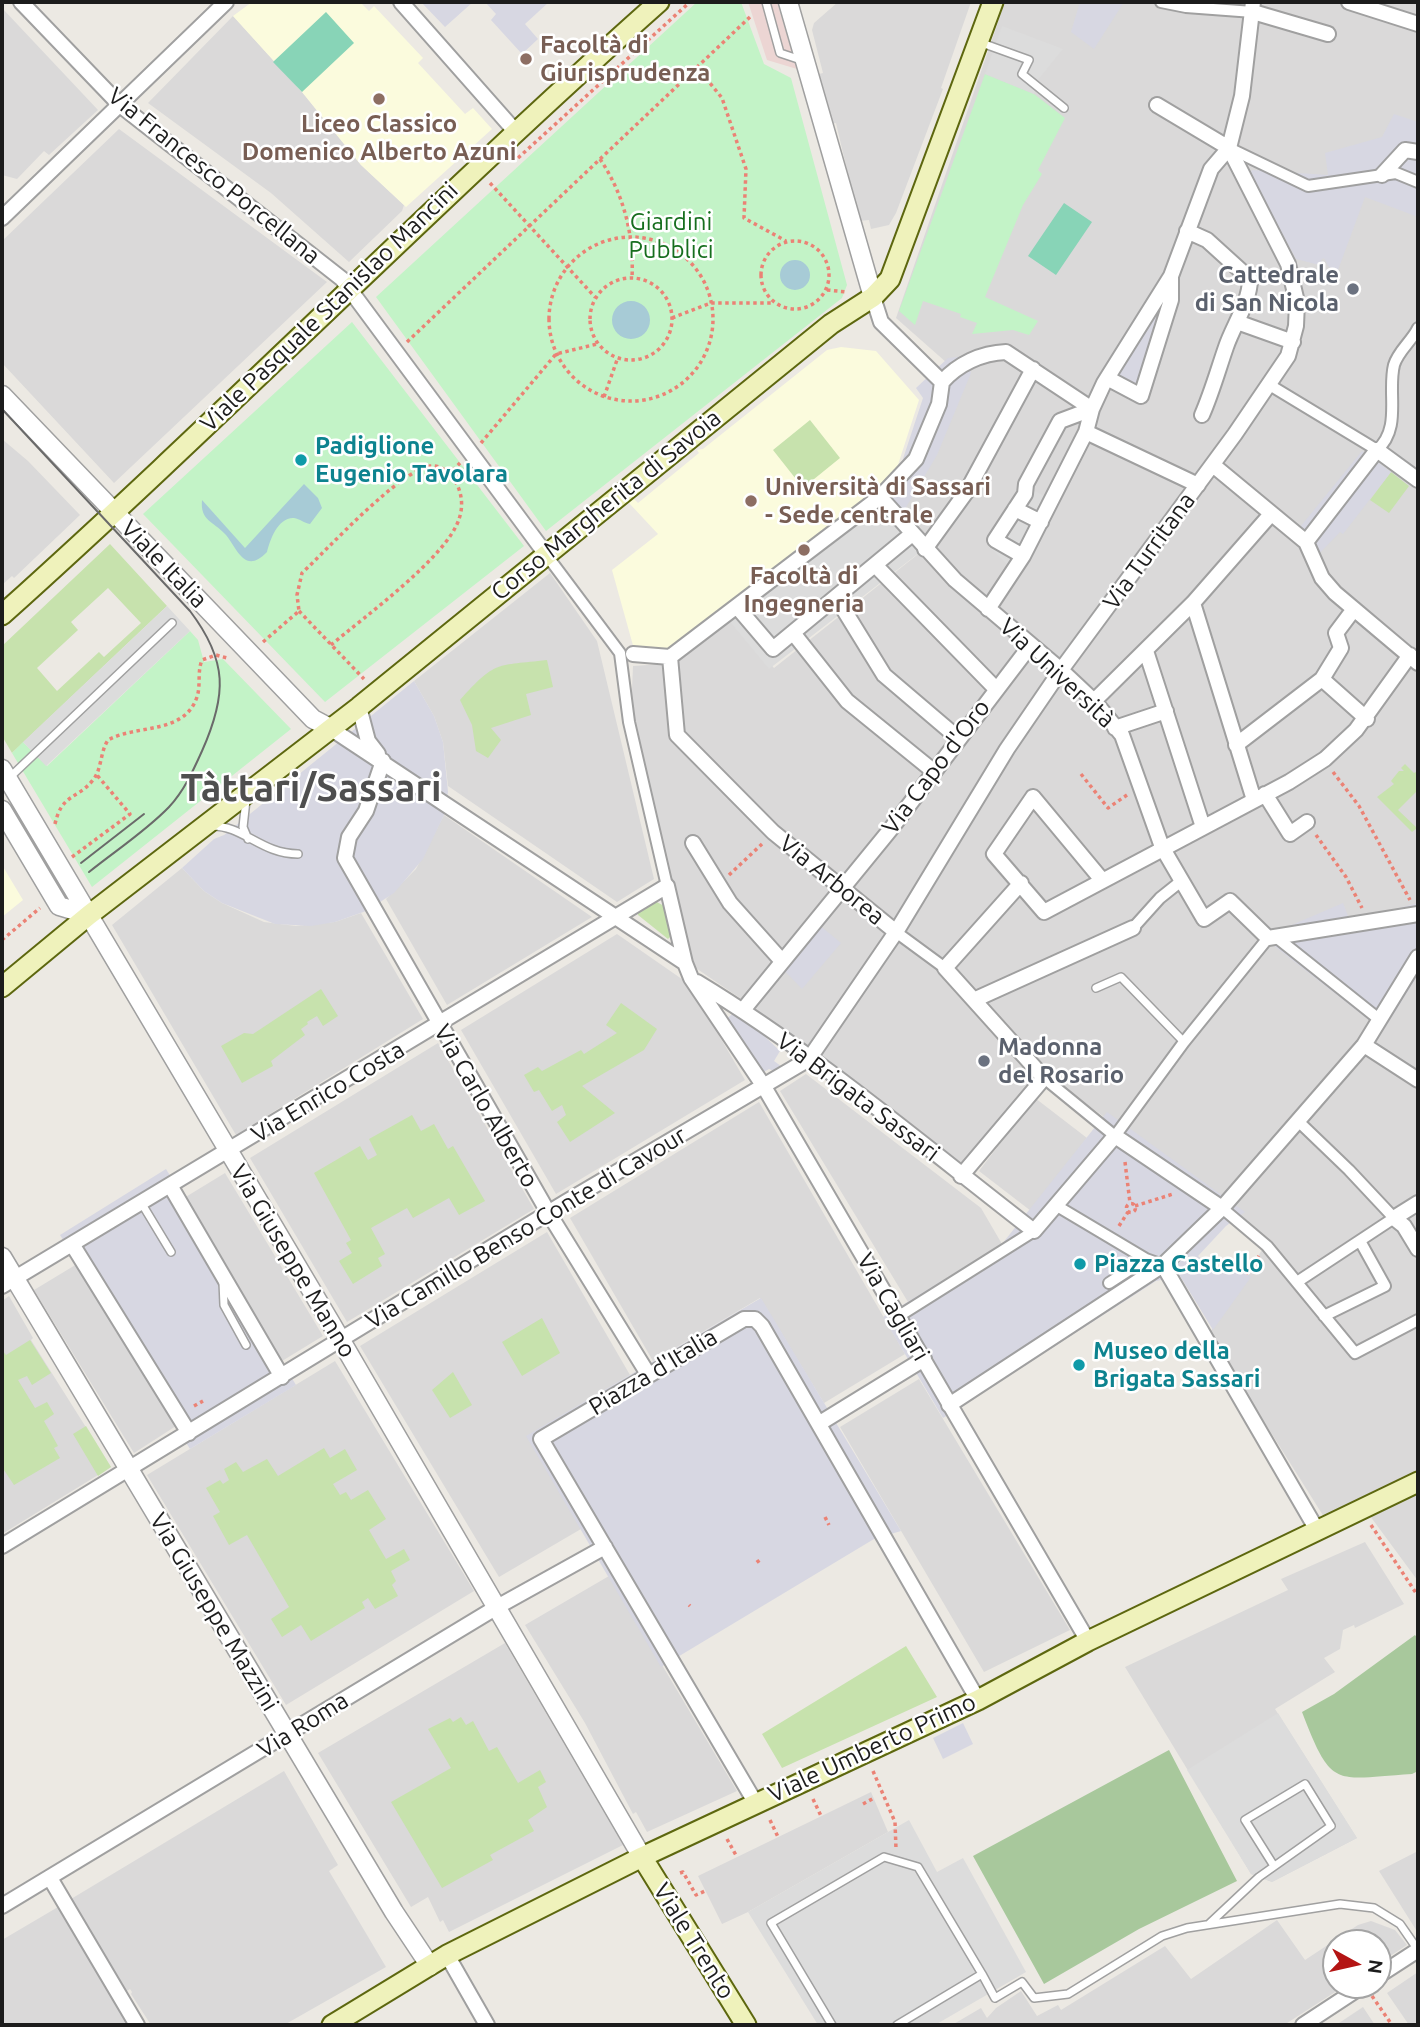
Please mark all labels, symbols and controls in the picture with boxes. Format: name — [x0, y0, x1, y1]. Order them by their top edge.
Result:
place label: Facoltà di Giurisprudenza — [540, 31, 710, 87]
marker: Facoltà di Giurisprudenza — [518, 51, 534, 67]
street label: Via Francesco Porcellana — [102, 81, 326, 271]
marker: Liceo Classico Domenico Alberto Azuni — [371, 91, 387, 107]
place label: Liceo Classico Domenico Alberto Azuni — [242, 110, 516, 166]
street label: Viale Pasquale Stanislao Mancini — [194, 176, 464, 438]
park label: Giardini Pubblici — [628, 208, 714, 264]
place label: Cattedrale di San Nicola — [1195, 261, 1339, 317]
marker: Cattedrale di San Nicola — [1345, 281, 1361, 297]
street label: Corso Margherita di Savoia — [485, 403, 727, 607]
place label: Padiglione Eugenio Tavolara — [315, 432, 508, 488]
marker: Padiglione Eugenio Tavolara — [293, 452, 309, 468]
place label: Università di Sassari - Sede centrale — [765, 473, 991, 529]
street label: Via Turritana — [1097, 487, 1201, 615]
marker: Università di Sassari - Sede centrale — [743, 493, 759, 509]
street label: Viale Italia — [115, 514, 213, 614]
marker: Facoltà di Ingegneria — [796, 542, 812, 558]
place label: Facoltà di Ingegneria — [744, 562, 864, 618]
street label: Via Università — [993, 612, 1121, 734]
street label: Via Capo d'Oro — [876, 694, 996, 840]
district label: Tàttari/Sassari — [180, 765, 442, 811]
street label: Via Arborea — [774, 829, 890, 931]
street label: Via Carlo Alberto — [428, 1019, 544, 1193]
street label: Via Brigata Sassari — [771, 1026, 945, 1168]
place label: Madonna del Rosario — [998, 1033, 1124, 1089]
street label: Via Enrico Costa — [246, 1035, 410, 1149]
marker: Madonna del Rosario — [976, 1053, 992, 1069]
street label: Via Camillo Benso Conte di Cavour — [360, 1121, 692, 1335]
street label: Via Giuseppe Manno — [224, 1159, 362, 1363]
street label: Via Cagliari — [851, 1248, 935, 1366]
place label: Piazza Castello — [1094, 1250, 1264, 1278]
marker: Piazza Castello — [1072, 1256, 1088, 1272]
street label: Piazza d'Italia — [584, 1322, 722, 1422]
place label: Museo della Brigata Sassari — [1093, 1337, 1260, 1393]
marker: Museo della Brigata Sassari — [1071, 1357, 1087, 1373]
street label: Via Giuseppe Mazzini — [143, 1508, 285, 1716]
street label: Via Roma — [252, 1686, 354, 1764]
street label: Viale Umberto Primo — [764, 1687, 980, 1809]
street label: Viale Trento — [647, 1878, 741, 2004]
north arrow — [1322, 1929, 1392, 1999]
text: N — [1364, 1958, 1388, 1975]

